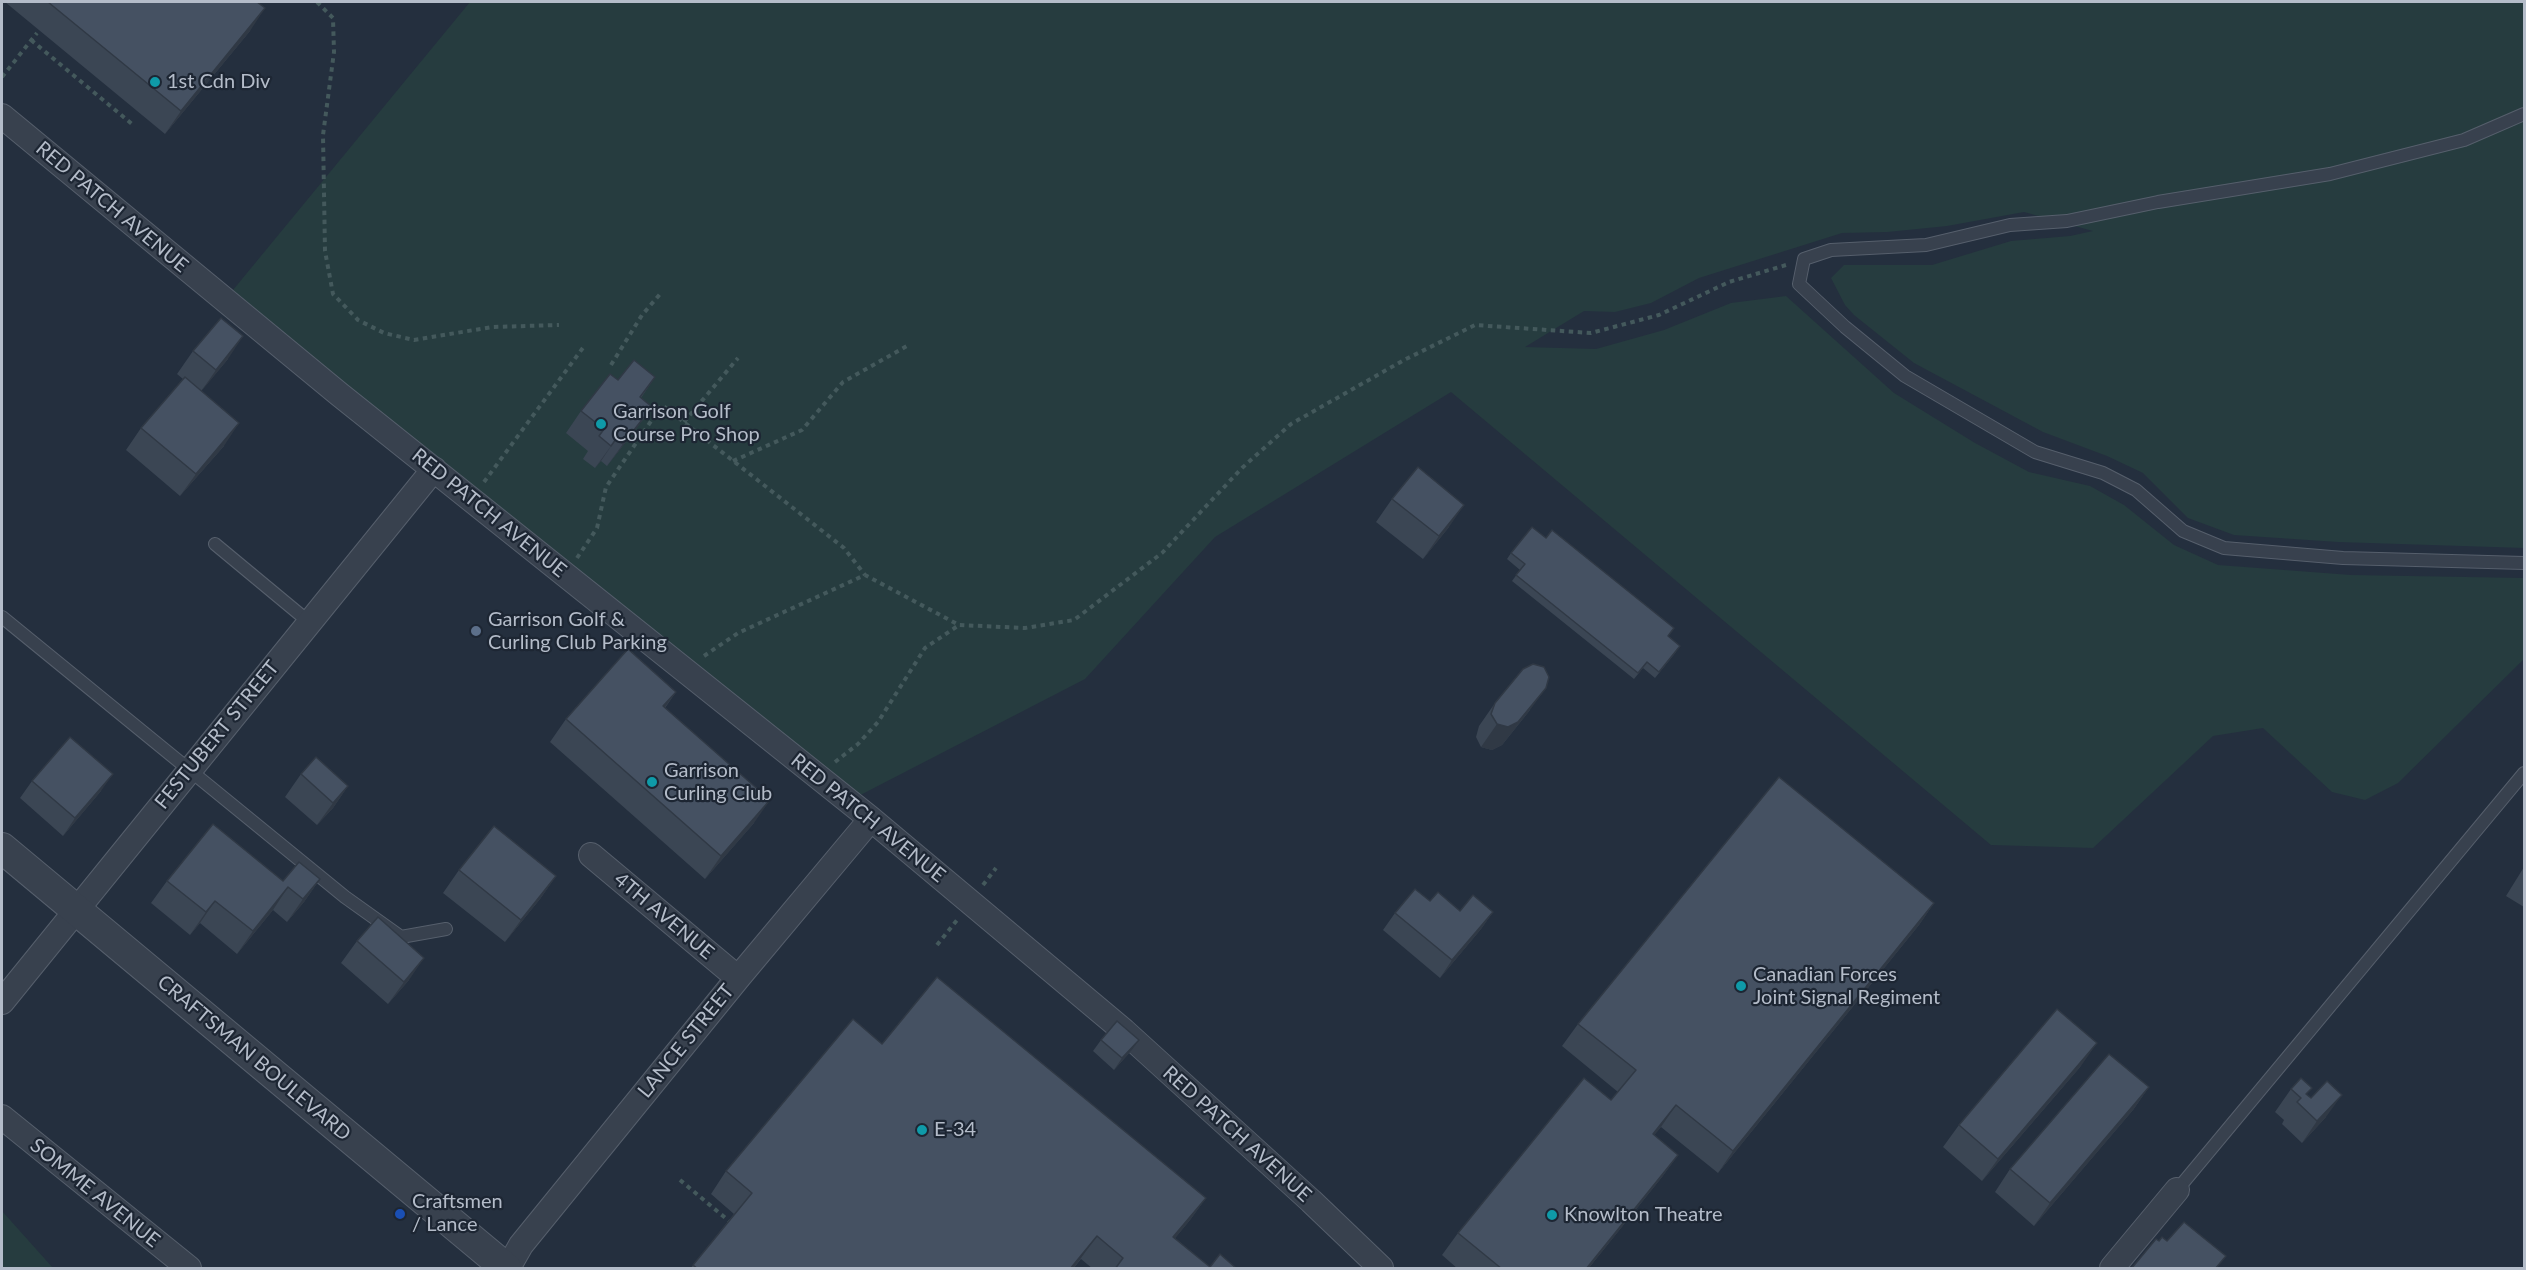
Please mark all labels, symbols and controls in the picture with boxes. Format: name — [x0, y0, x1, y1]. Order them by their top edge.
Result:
place label: 1st Cdn Div — [167, 70, 270, 94]
marker: 1st Cdn Div — [148, 75, 162, 89]
street label: RED PATCH AVENUE — [31, 136, 193, 278]
place label: Garrison Golf Course Pro Shop — [613, 400, 760, 447]
marker: Garrison Golf Course Pro Shop — [594, 417, 608, 431]
street label: RED PATCH AVENUE — [407, 443, 571, 583]
place label: Garrison Golf & Curling Club Parking — [488, 608, 667, 655]
marker: Garrison Golf & Curling Club Parking — [469, 624, 483, 638]
street label: FESTUBERT STREET — [150, 656, 284, 814]
street label: RED PATCH AVENUE — [786, 748, 950, 888]
place label: Garrison Curling Club — [664, 759, 772, 806]
marker: Garrison Curling Club — [645, 775, 659, 789]
street label: 4TH AVENUE — [609, 867, 719, 965]
place label: Canadian Forces Joint Signal Regiment — [1753, 963, 1940, 1010]
street label: CRAFTSMAN BOULEVARD — [152, 970, 356, 1146]
street label: LANCE STREET — [633, 979, 739, 1103]
marker: Canadian Forces Joint Signal Regiment — [1734, 979, 1748, 993]
street label: RED PATCH AVENUE — [1158, 1061, 1316, 1207]
place label: E-34 — [934, 1118, 976, 1142]
marker: E-34 — [915, 1123, 929, 1137]
street label: SOMME AVENUE — [25, 1133, 165, 1253]
place label: Craftsmen / Lance — [412, 1190, 503, 1237]
place label: Knowlton Theatre — [1564, 1203, 1723, 1227]
marker: Craftsmen / Lance — [393, 1207, 407, 1221]
marker: Knowlton Theatre — [1545, 1208, 1559, 1222]

